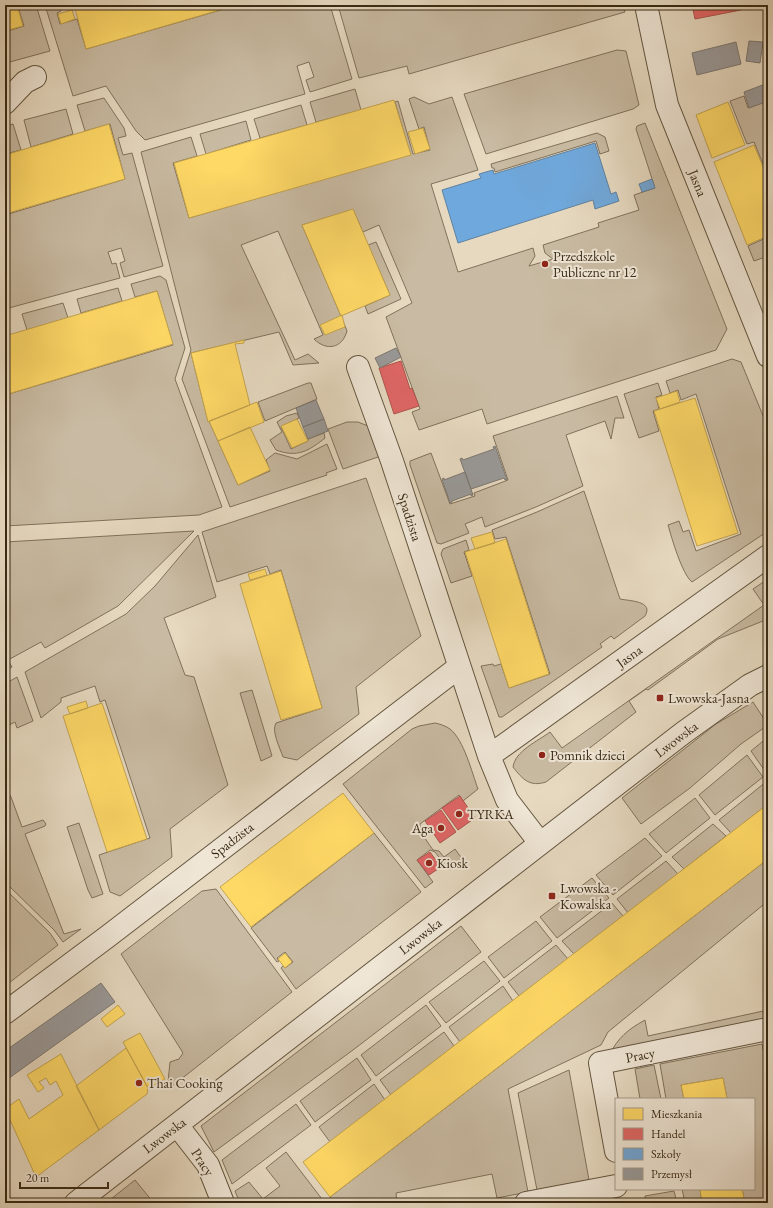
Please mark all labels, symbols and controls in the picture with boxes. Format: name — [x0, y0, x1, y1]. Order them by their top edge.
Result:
street label: Jasna — [684, 166, 712, 200]
place label: Przedszkole Publiczne nr 12 — [553, 247, 637, 281]
marker: Przedszkole Publiczne nr 12 — [540, 259, 550, 269]
street label: Spadzista — [394, 491, 426, 544]
street label: Jasna — [612, 640, 646, 672]
place label: Lwowska-Jasna — [668, 689, 750, 707]
marker: Lwowska-Jasna — [655, 693, 665, 703]
street label: Lwowska — [651, 717, 702, 761]
place label: Pomnik dzieci — [550, 746, 626, 764]
marker: Pomnik dzieci — [537, 750, 547, 760]
place label: TYRKA — [467, 805, 514, 823]
marker: TYRKA — [454, 809, 464, 819]
street label: Spadzista — [207, 817, 257, 862]
place label: Aga — [411, 819, 433, 837]
marker: Aga — [436, 823, 446, 833]
place label: Kiosk — [437, 854, 468, 872]
marker: Kiosk — [424, 858, 434, 868]
place label: Lwowska - Kowalska — [560, 879, 616, 913]
marker: Lwowska - Kowalska — [547, 891, 557, 901]
street label: Lwowska — [395, 913, 445, 958]
street label: Pracy — [624, 1043, 657, 1067]
place label: Thai Cooking — [147, 1074, 223, 1092]
marker: Thai Cooking — [134, 1078, 144, 1088]
legend — [615, 1098, 755, 1190]
text: Mieszkania — [651, 1106, 703, 1122]
street label: Lwowska — [139, 1113, 190, 1157]
text: Handel — [651, 1126, 686, 1142]
street label: Pracy — [187, 1145, 219, 1180]
text: Szkoły — [651, 1146, 682, 1162]
scale bar — [20, 1164, 108, 1190]
text: Przemysł — [651, 1166, 692, 1182]
text: 20 m — [26, 1170, 50, 1186]

